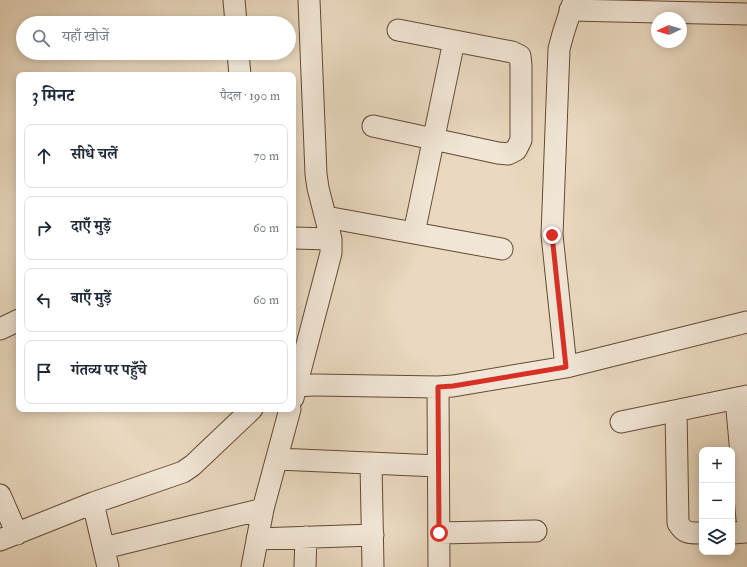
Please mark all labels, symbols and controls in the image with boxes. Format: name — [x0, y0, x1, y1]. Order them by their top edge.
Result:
north arrow — [651, 12, 687, 48]
search box — [16, 16, 296, 60]
icon: search — [30, 27, 52, 49]
text: यहाँ खोजें — [62, 27, 109, 46]
text: 3 मिनट — [32, 85, 74, 106]
text: पैदल · 190 m — [220, 88, 280, 104]
icon: ahead — [33, 145, 55, 167]
text: सीधे चलें — [71, 145, 118, 164]
text: 70 m — [254, 148, 279, 164]
icon: right — [33, 217, 55, 239]
text: दाएँ मुड़ें — [71, 217, 111, 236]
text: 60 m — [253, 220, 279, 236]
route end — [543, 226, 561, 244]
icon: left — [33, 289, 55, 311]
text: बाएँ मुड़ें — [71, 289, 111, 308]
text: 60 m — [253, 292, 279, 308]
icon: arrive — [33, 361, 55, 383]
text: गंतव्य पर पहुँचे — [71, 361, 147, 380]
map controls — [699, 447, 735, 555]
button: + — [699, 447, 735, 483]
button: − — [699, 483, 735, 519]
button: layers — [699, 519, 735, 555]
route start — [430, 524, 448, 542]

